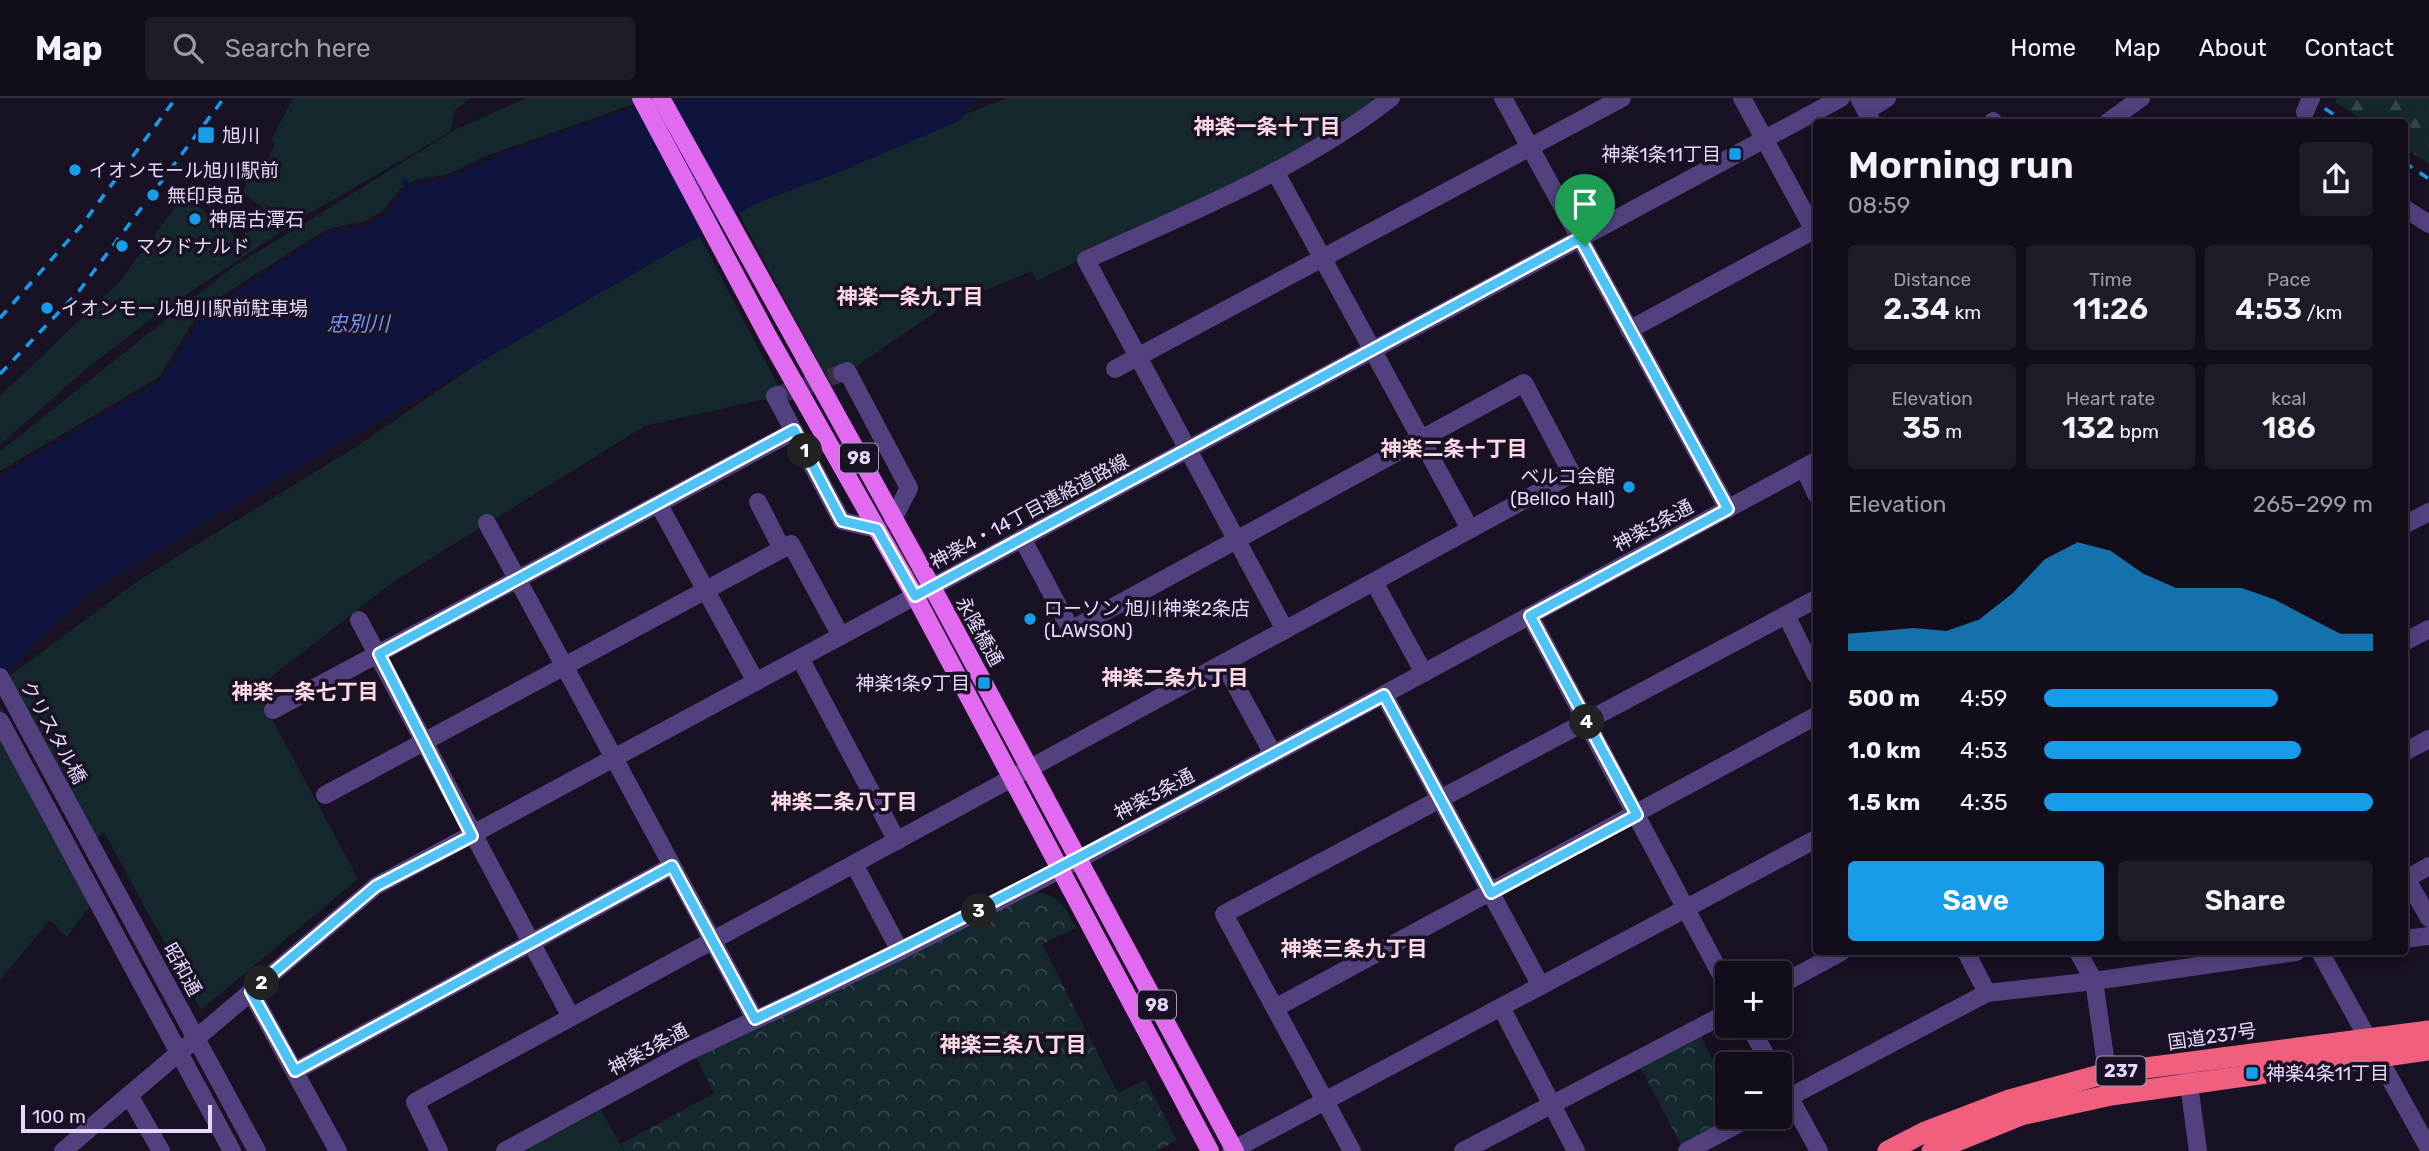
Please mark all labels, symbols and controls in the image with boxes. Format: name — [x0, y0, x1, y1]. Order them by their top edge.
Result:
search box — [145, 17, 635, 80]
text: Map — [35, 29, 103, 68]
icon: search — [169, 29, 207, 67]
text: Search here — [225, 33, 370, 64]
text: Home — [2010, 34, 2076, 62]
text: Map — [2114, 34, 2161, 62]
text: About — [2199, 34, 2267, 62]
text: Contact — [2305, 34, 2394, 62]
district label: 神楽一条十丁目 — [1194, 114, 1341, 139]
place label: 旭川 — [222, 124, 260, 147]
marker: 旭川 — [196, 125, 216, 145]
text: Morning run — [1848, 142, 2074, 188]
button: share — [2299, 142, 2373, 216]
place label: 神楽1条11丁目 — [1602, 143, 1721, 166]
marker: 神楽1条11丁目 — [1727, 146, 1743, 162]
place label: イオンモール旭川駅前 — [89, 159, 279, 182]
marker: イオンモール旭川駅前 — [67, 162, 83, 178]
pin — [1555, 174, 1615, 246]
place label: 無印良品 — [167, 184, 243, 207]
icon: arrive — [1566, 185, 1604, 223]
marker: 無印良品 — [145, 187, 161, 203]
text: 08:59 — [1848, 191, 1910, 219]
place label: 神居古潭石 — [209, 208, 304, 231]
marker: 神居古潭石 — [187, 211, 203, 227]
place label: マクドナルド — [136, 235, 250, 258]
marker: マクドナルド — [114, 238, 130, 254]
text: Distance — [1893, 268, 1971, 291]
text: Time — [2089, 268, 2132, 291]
text: Pace — [2267, 268, 2311, 291]
district label: 神楽一条九丁目 — [837, 284, 984, 309]
text: 2.34 — [1883, 291, 1950, 327]
text: 11:26 — [2073, 291, 2148, 327]
text: 4:53 — [2235, 291, 2302, 327]
place label: イオンモール旭川駅前駐車場 — [61, 297, 308, 320]
marker: イオンモール旭川駅前駐車場 — [39, 300, 55, 316]
text: km — [1950, 301, 1981, 324]
text: /km — [2302, 301, 2342, 324]
water label: 忠別川 — [327, 311, 391, 336]
text: Elevation — [1891, 387, 1973, 410]
text: Heart rate — [2066, 387, 2155, 410]
text: kcal — [2271, 387, 2306, 410]
text: 35 — [1902, 410, 1941, 446]
text: 132 — [2062, 410, 2115, 446]
text: 186 — [2262, 410, 2316, 446]
text: m — [1941, 420, 1962, 443]
text: bpm — [2115, 420, 2159, 443]
pin: 1 — [788, 434, 822, 468]
district label: 神楽二条十丁目 — [1381, 436, 1528, 461]
text: 1 — [800, 439, 809, 462]
road number: 98 — [840, 444, 878, 472]
street label: 神楽4・14丁目連絡道路線 — [926, 449, 1133, 574]
place label: ベルコ会館 (Bellco Hall) — [1510, 465, 1615, 510]
marker: ベルコ会館 (Bellco Hall) — [1621, 479, 1637, 495]
text: Elevation — [1848, 490, 1947, 518]
text: 265–299 m — [2253, 490, 2373, 518]
street label: 神楽3条通 — [1609, 495, 1697, 556]
street label: 永隆橋通 — [951, 592, 1008, 670]
place label: ローソン 旭川神楽2条店 (LAWSON) — [1044, 597, 1250, 642]
marker: ローソン 旭川神楽2条店 (LAWSON) — [1022, 611, 1038, 627]
district label: 神楽二条九丁目 — [1102, 665, 1249, 690]
place label: 神楽1条9丁目 — [856, 672, 970, 695]
marker: 神楽1条9丁目 — [976, 675, 992, 691]
street label: クリスタル橋 — [16, 677, 91, 788]
district label: 神楽一条七丁目 — [232, 679, 379, 704]
text: 500 m — [1848, 684, 1920, 712]
text: 4:59 — [1960, 684, 2007, 712]
pin: 4 — [1570, 704, 1604, 740]
text: 4 — [1580, 710, 1593, 733]
text: 1.0 km — [1848, 736, 1921, 764]
text: 4:53 — [1960, 736, 2008, 764]
street label: 神楽3条通 — [1110, 764, 1198, 825]
text: 1.5 km — [1848, 788, 1920, 816]
text: 4:35 — [1960, 788, 2008, 816]
district label: 神楽二条八丁目 — [771, 789, 918, 814]
button: Save — [1848, 861, 2104, 941]
button: Share — [2118, 861, 2373, 941]
pin: 3 — [962, 894, 996, 928]
text: 3 — [972, 899, 985, 922]
district label: 神楽三条九丁目 — [1281, 936, 1428, 961]
street label: 昭和通 — [159, 939, 206, 1000]
map controls — [1715, 961, 1792, 1129]
button: + — [1715, 961, 1792, 1038]
pin: 2 — [244, 966, 280, 1001]
text: 2 — [255, 971, 268, 994]
road number: 98 — [1138, 991, 1176, 1020]
street label: 神楽3条通 — [604, 1019, 692, 1080]
street label: 国道237号 — [2166, 1019, 2258, 1054]
district label: 神楽三条八丁目 — [940, 1032, 1087, 1057]
button: − — [1715, 1052, 1792, 1129]
road number: 237 — [2096, 1056, 2146, 1086]
place label: 神楽4条11丁目 — [2266, 1062, 2389, 1085]
marker: 神楽4条11丁目 — [2244, 1065, 2260, 1081]
scale bar — [21, 1102, 212, 1134]
text: 100 m — [32, 1105, 86, 1128]

